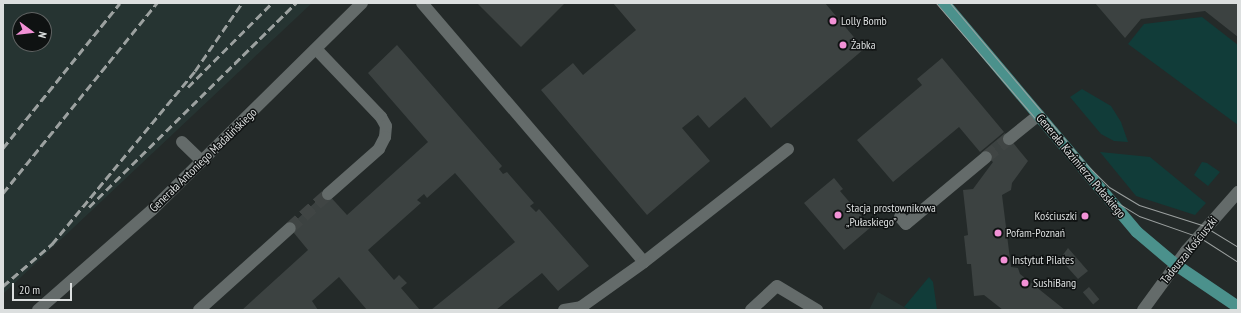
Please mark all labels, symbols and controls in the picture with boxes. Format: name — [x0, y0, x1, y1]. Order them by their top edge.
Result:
north arrow — [12, 12, 52, 52]
place label: Lolly Bomb — [841, 14, 887, 28]
marker: Lolly Bomb — [828, 16, 838, 26]
text: N — [35, 30, 50, 40]
place label: Żabka — [851, 38, 876, 52]
marker: Żabka — [838, 40, 848, 50]
street label: Generała Antoniego Madalińskiego — [146, 105, 260, 215]
street label: Generała Kazimierza Pułaskiego — [1033, 111, 1129, 221]
place label: Stacja prostownikowa „Pułaskiego” — [846, 201, 936, 229]
place label: Kościuszki — [1035, 209, 1077, 223]
marker: Stacja prostownikowa „Pułaskiego” — [833, 210, 843, 220]
marker: Kościuszki — [1080, 211, 1090, 221]
street label: Tadeusza Kościuszki — [1157, 213, 1221, 287]
place label: Pofam-Poznań — [1006, 226, 1065, 240]
marker: Pofam-Poznań — [993, 228, 1003, 238]
place label: Instytut Pilates — [1012, 253, 1074, 267]
marker: Instytut Pilates — [999, 255, 1009, 265]
scale bar — [14, 275, 74, 301]
place label: SushiBang — [1033, 276, 1076, 290]
marker: SushiBang — [1020, 278, 1030, 288]
text: 20 m — [19, 282, 40, 297]

